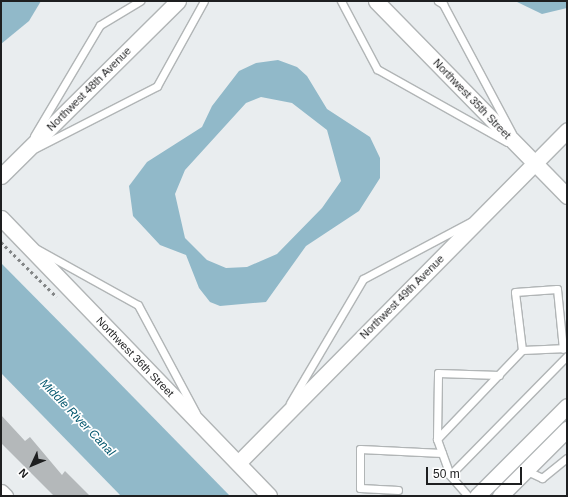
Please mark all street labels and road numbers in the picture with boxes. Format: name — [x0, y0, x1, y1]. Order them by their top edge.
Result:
street label: Northwest 48th Avenue — [44, 44, 134, 134]
street label: Northwest 35th Street — [430, 56, 514, 142]
street label: Northwest 49th Avenue — [357, 252, 447, 342]
street label: Northwest 36th Street — [93, 314, 177, 400]

